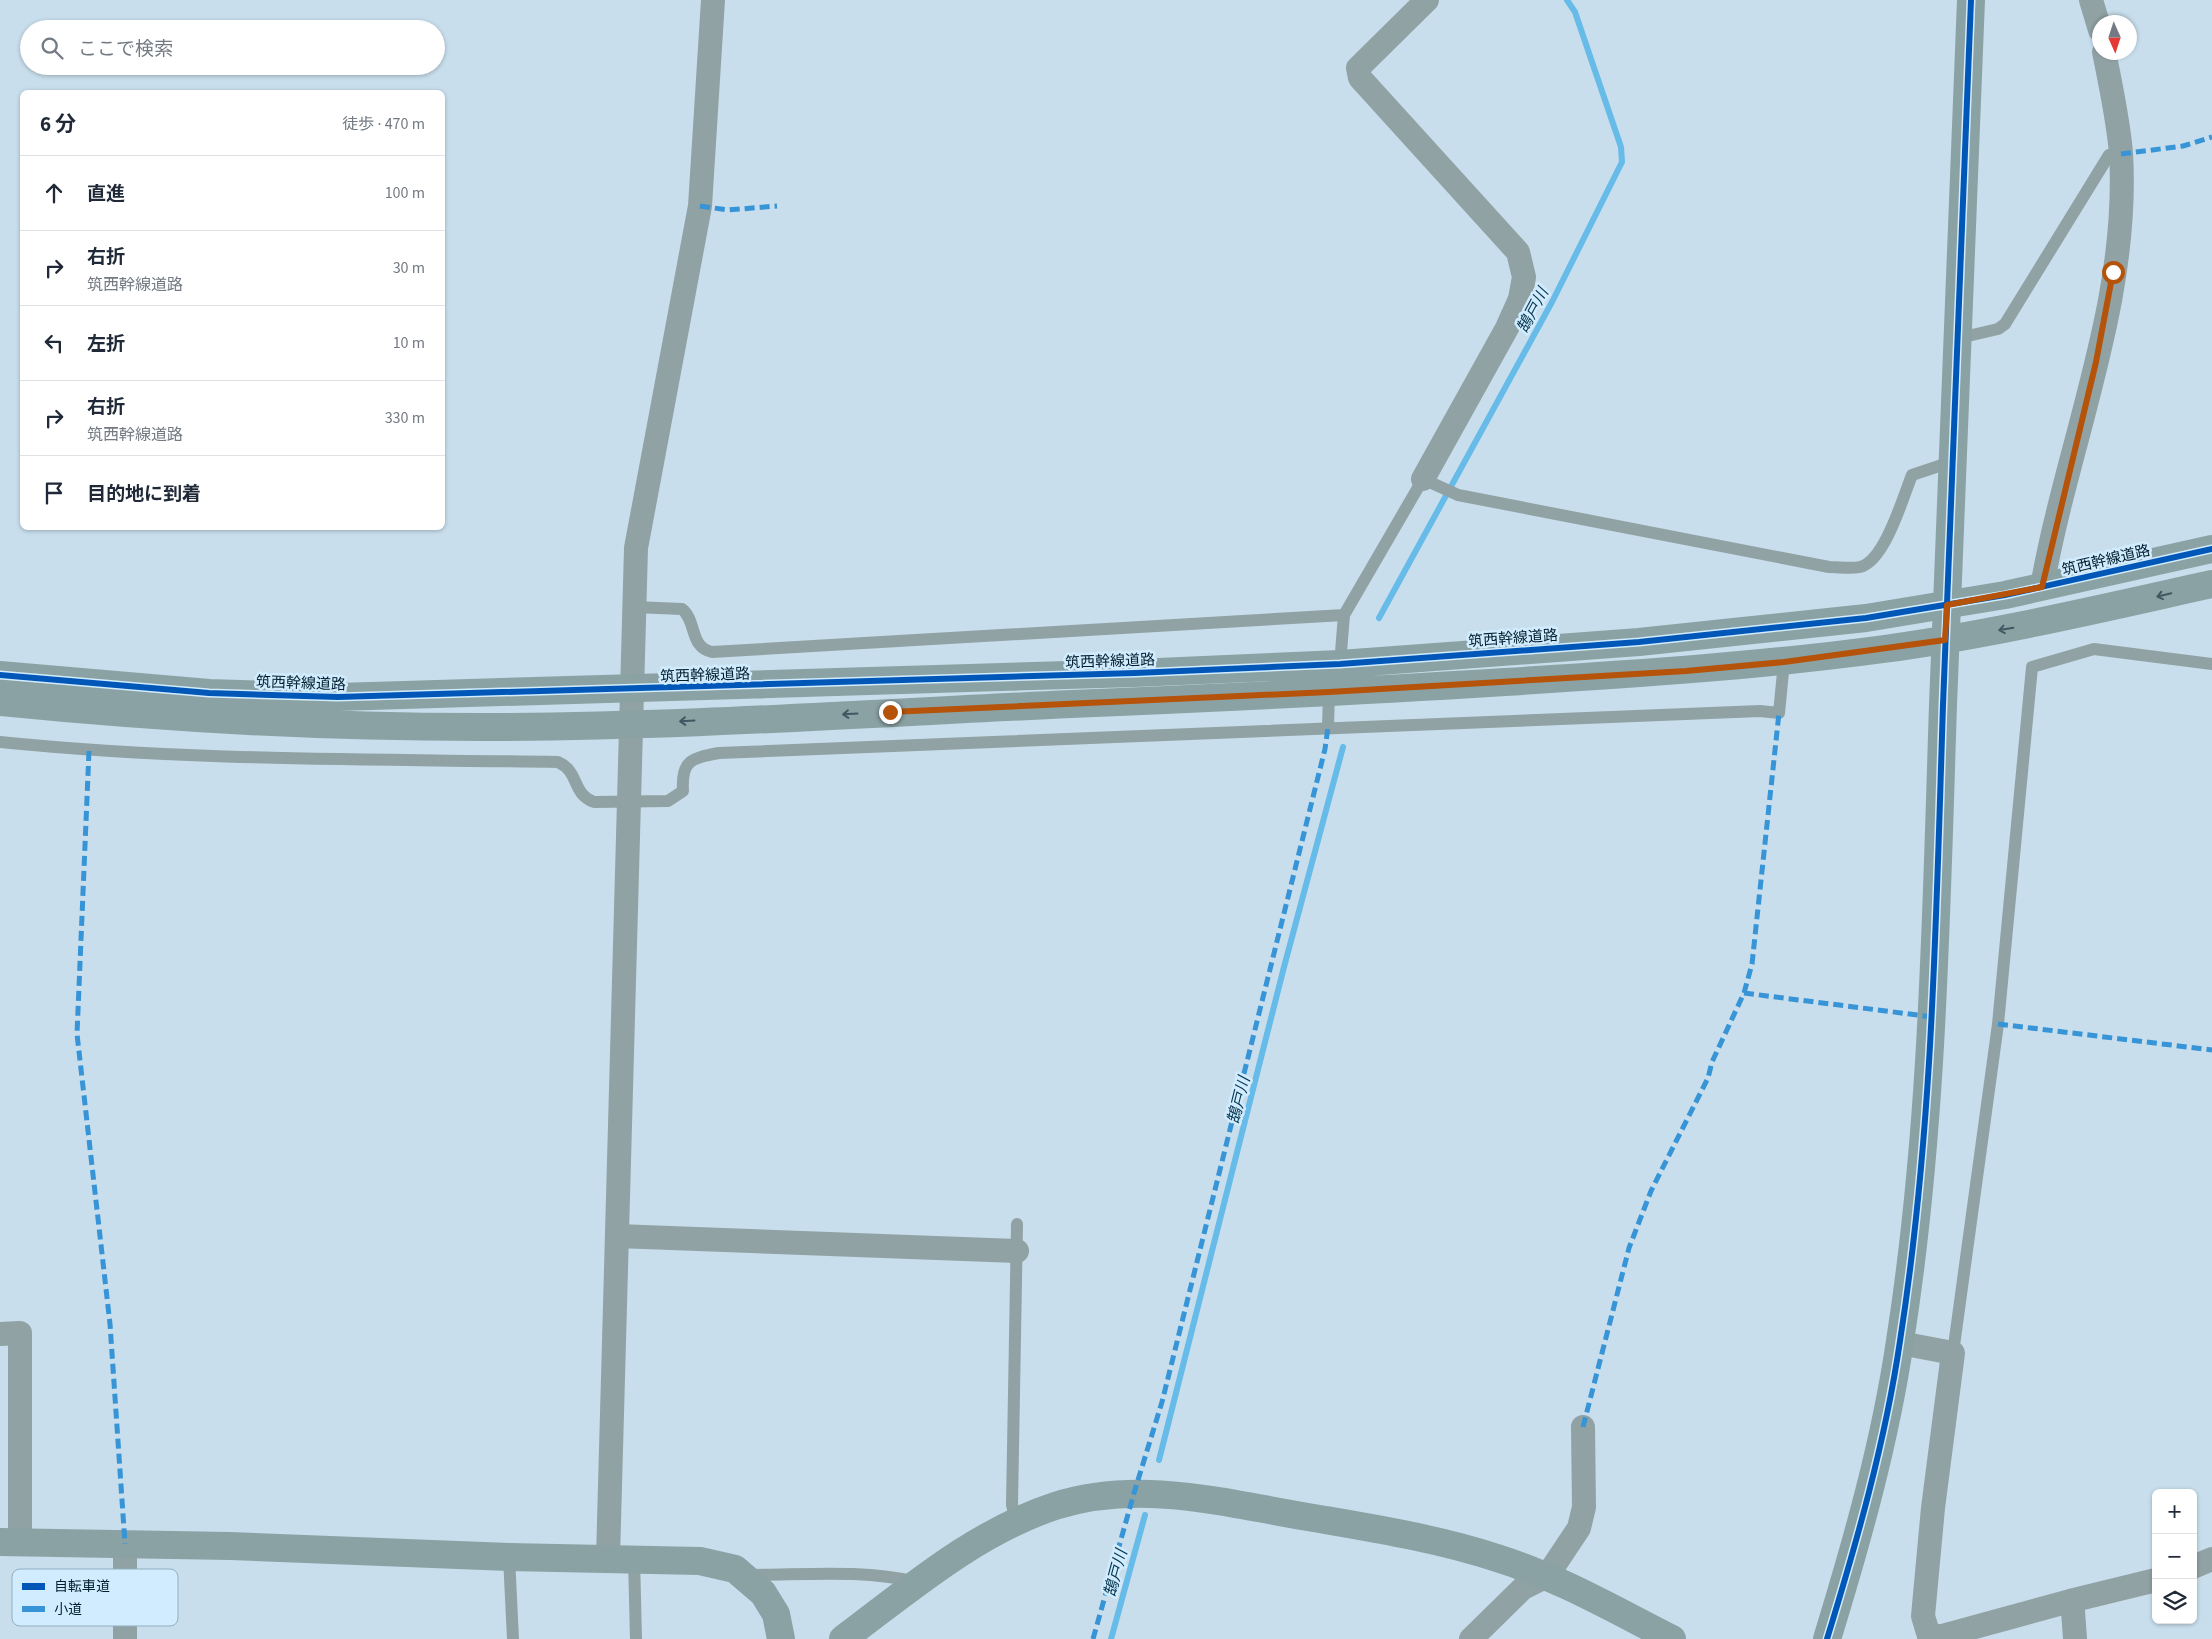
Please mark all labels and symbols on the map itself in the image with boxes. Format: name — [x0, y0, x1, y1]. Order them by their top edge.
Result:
north arrow — [2092, 15, 2137, 60]
route start — [2102, 261, 2125, 284]
water label: 鵠戸川 — [1512, 282, 1555, 337]
street label: 筑西幹線道路 — [2060, 540, 2152, 581]
one-way arrow — [2157, 591, 2173, 600]
street label: 筑西幹線道路 — [1467, 625, 1559, 652]
one-way arrow — [1998, 625, 2014, 634]
street label: 筑西幹線道路 — [1065, 649, 1155, 674]
street label: 筑西幹線道路 — [660, 663, 750, 688]
street label: 筑西幹線道路 — [256, 671, 346, 696]
route end — [879, 701, 902, 724]
one-way arrow — [842, 709, 858, 719]
one-way arrow — [680, 717, 696, 726]
water label: 鵠戸川 — [1222, 1072, 1256, 1126]
water label: 鵠戸川 — [1099, 1545, 1133, 1599]
legend — [12, 1569, 178, 1626]
text: 自転車道 — [54, 1577, 110, 1597]
text: 小道 — [54, 1600, 82, 1620]

